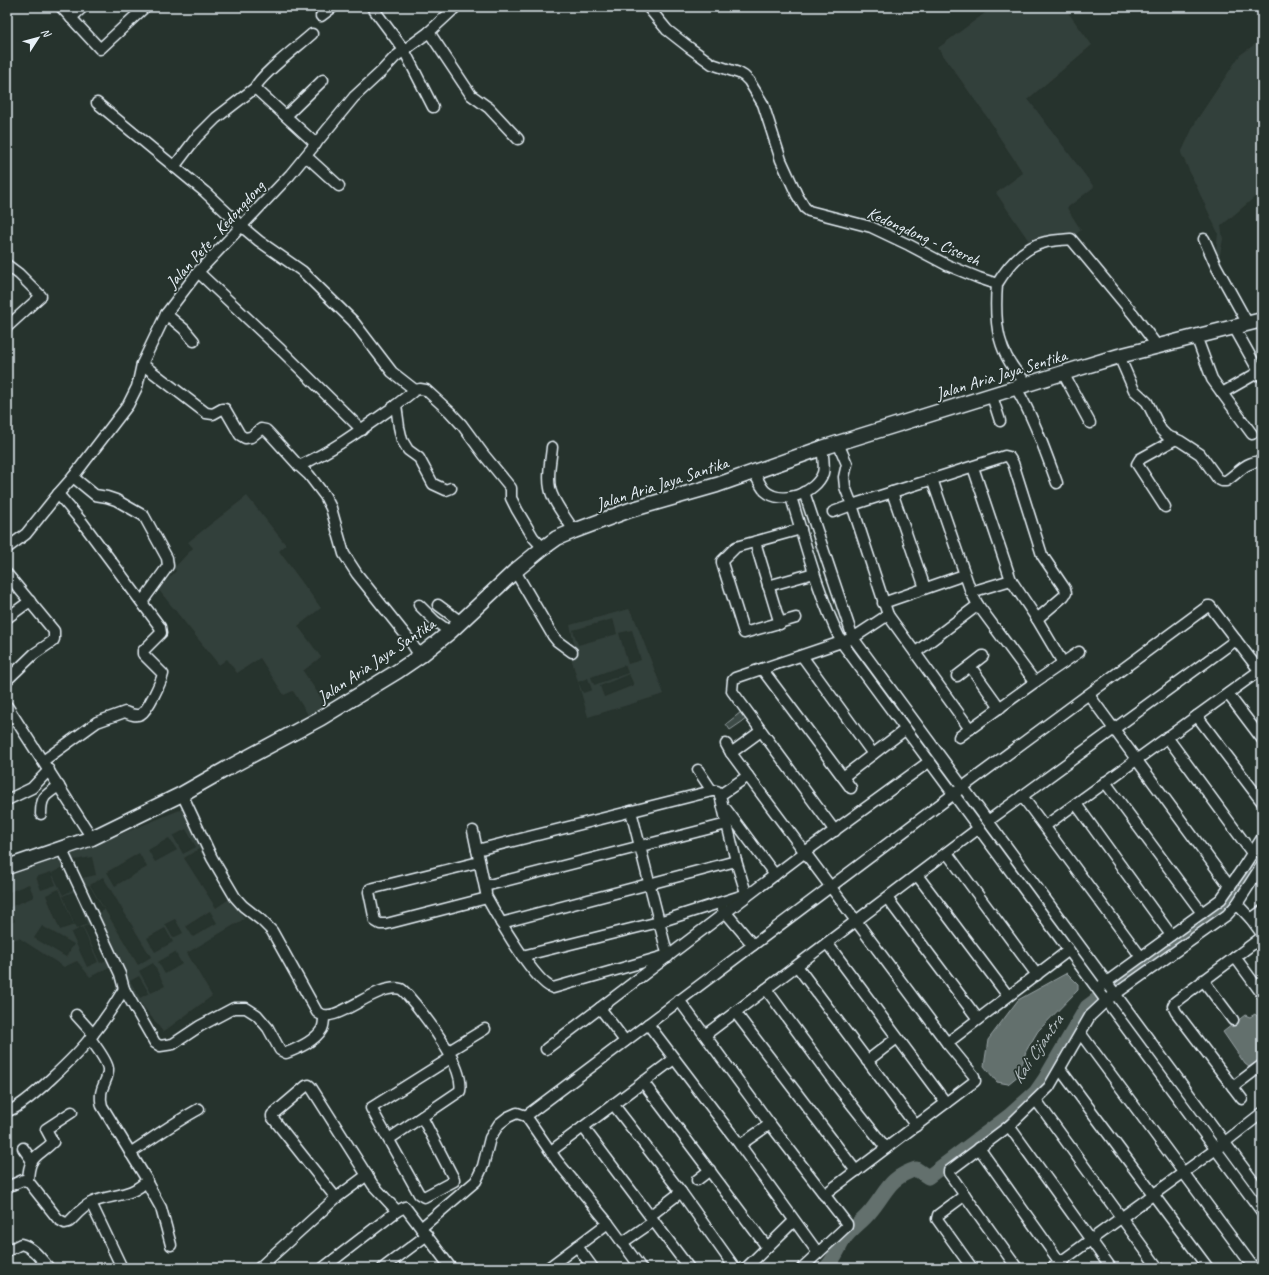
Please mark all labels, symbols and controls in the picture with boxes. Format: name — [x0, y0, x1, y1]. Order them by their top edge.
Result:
north arrow — [18, 18, 58, 58]
text: N — [38, 25, 55, 41]
street label: Jalan Pete - Kedongdong — [161, 175, 270, 293]
street label: Kedongdong - Cisereh — [864, 202, 984, 271]
street label: Jalan Aria Jaya Sentika — [932, 344, 1071, 405]
street label: Jalan Aria Jaya Santika — [593, 452, 733, 515]
street label: Jalan Aria Jaya Santika — [313, 612, 441, 708]
water label: Kali Cijantra — [1006, 1009, 1069, 1088]

